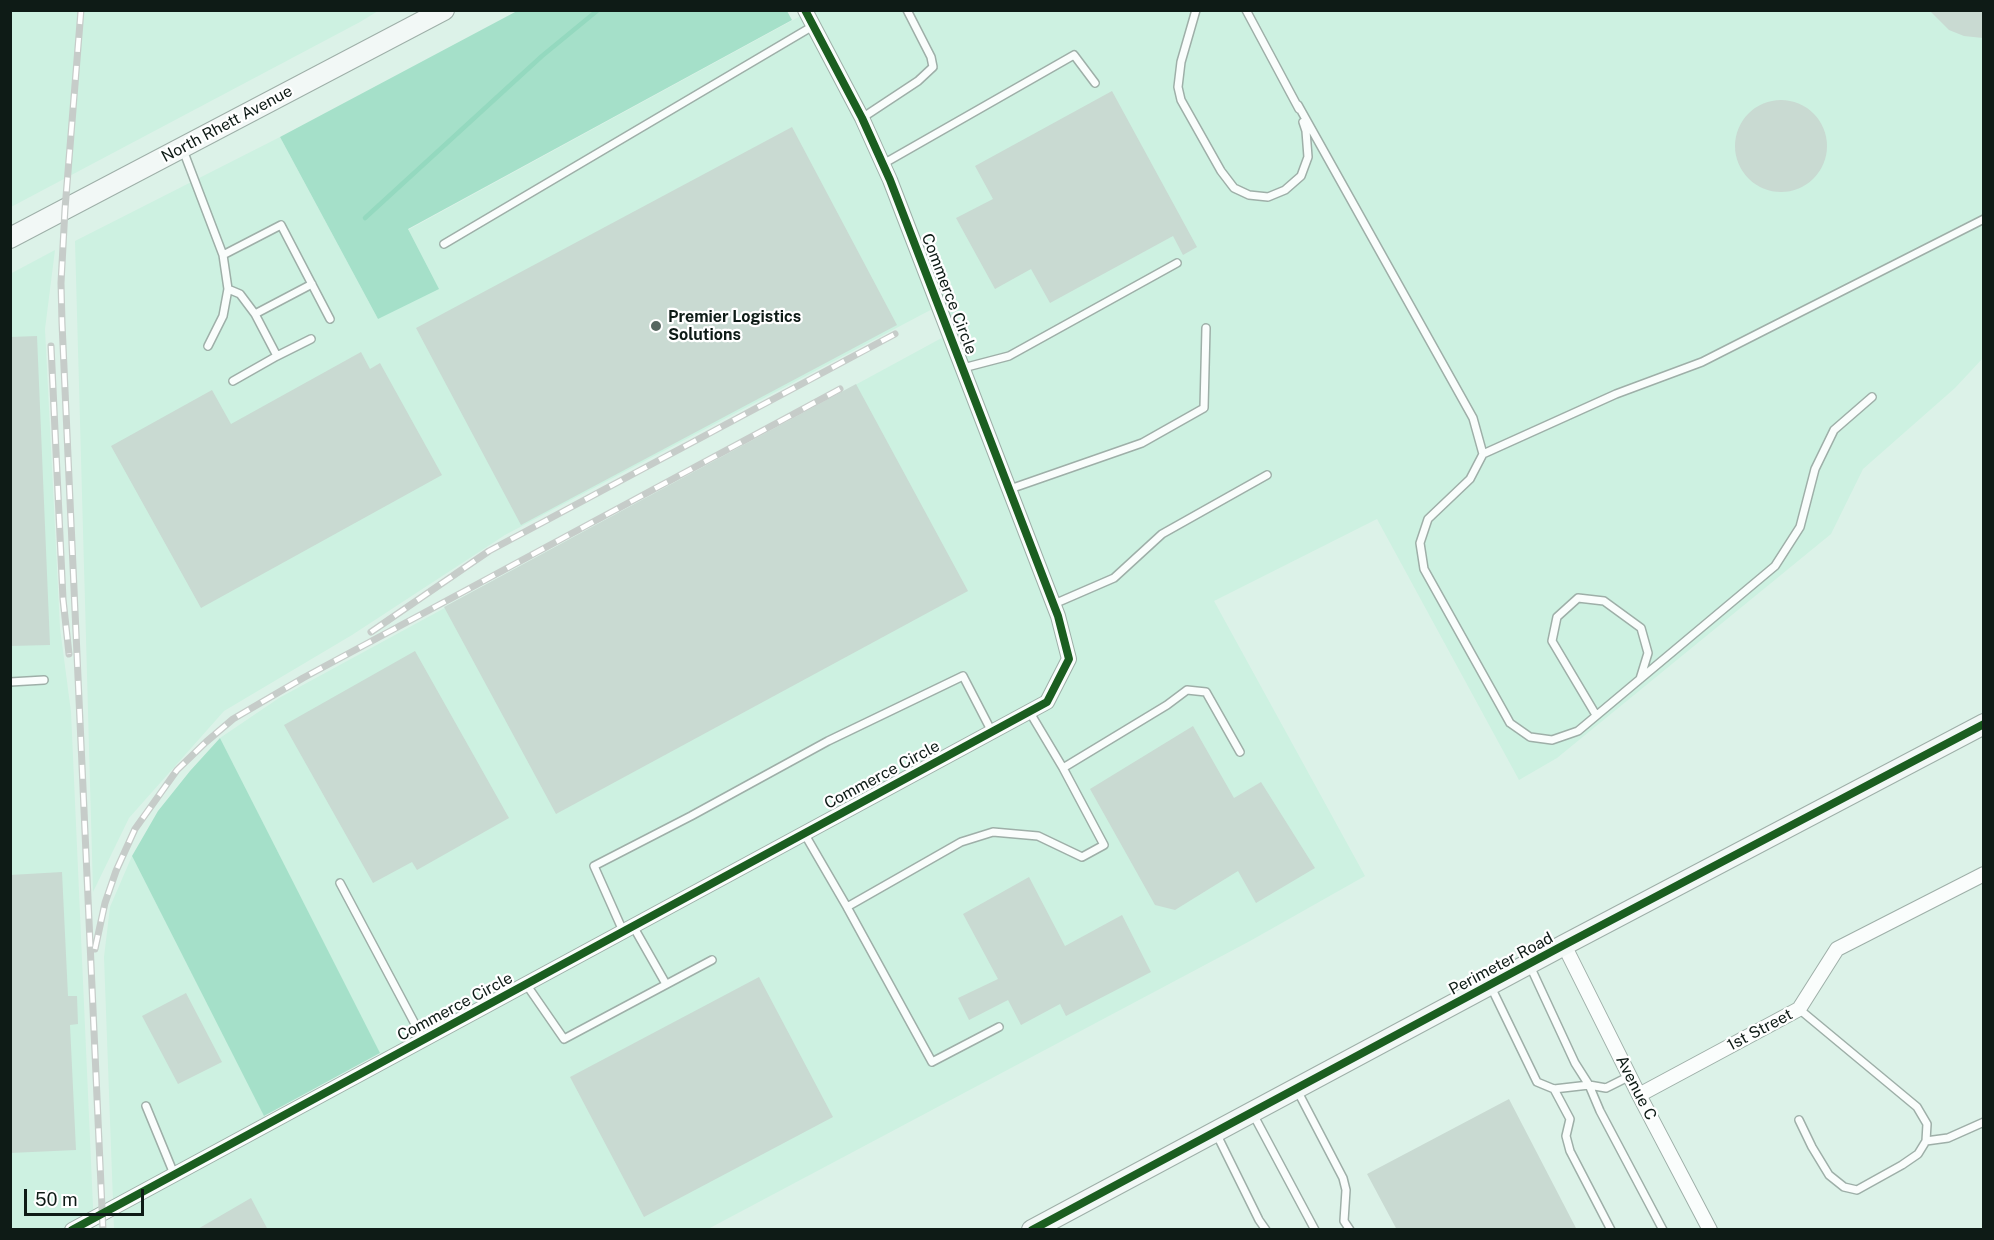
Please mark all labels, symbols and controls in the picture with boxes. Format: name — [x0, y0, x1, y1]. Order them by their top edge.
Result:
street label: North Rhett Avenue — [158, 81, 296, 167]
street label: Commerce Circle — [917, 231, 981, 357]
place label: Premier Logistics Solutions — [668, 307, 801, 345]
marker: Premier Logistics Solutions — [649, 319, 663, 333]
street label: Commerce Circle — [821, 737, 943, 813]
street label: Perimeter Road — [1446, 929, 1556, 999]
street label: Commerce Circle — [394, 969, 516, 1045]
street label: 1st Street — [1724, 1005, 1796, 1055]
street label: Avenue C — [1612, 1053, 1660, 1123]
scale bar — [27, 1177, 147, 1215]
text: 50 m — [35, 1189, 78, 1210]

